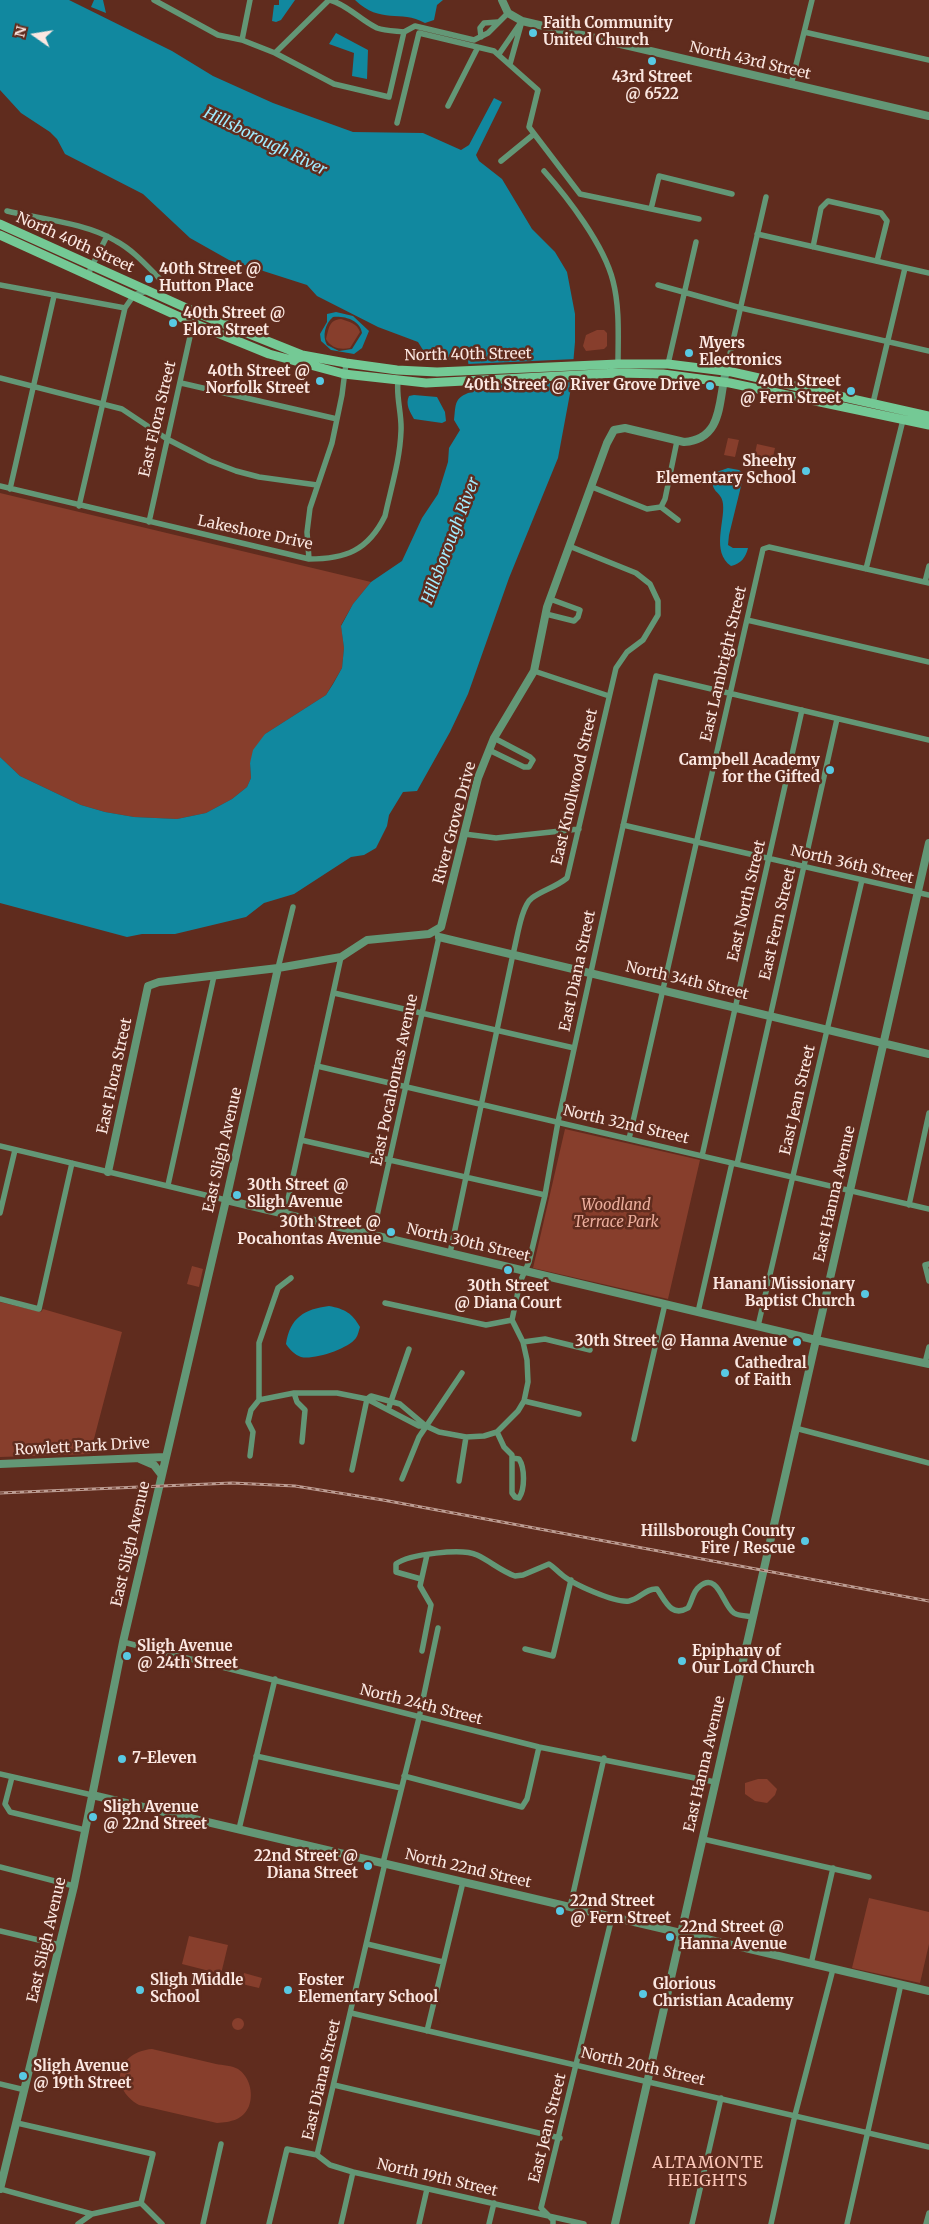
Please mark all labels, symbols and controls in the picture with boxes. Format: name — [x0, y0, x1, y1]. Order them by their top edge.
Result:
north arrow — [10, 10, 60, 60]
place label: Faith Community United Church — [543, 15, 673, 50]
text: N — [10, 24, 30, 39]
marker: Faith Community United Church — [527, 27, 539, 39]
street label: North 43rd Street — [687, 38, 813, 84]
marker: 43rd Street @ 6522 — [646, 55, 658, 67]
place label: 43rd Street @ 6522 — [612, 69, 692, 104]
water label: Hillsborough River — [200, 104, 330, 180]
street label: North 40th Street — [13, 209, 137, 277]
place label: 40th Street @ Hutton Place — [159, 261, 261, 296]
marker: 40th Street @ Hutton Place — [143, 273, 155, 285]
place label: 40th Street @ Flora Street — [183, 305, 285, 340]
marker: 40th Street @ Flora Street — [167, 317, 179, 329]
place label: Myers Electronics — [699, 335, 782, 370]
street label: North 40th Street — [404, 345, 532, 365]
marker: Myers Electronics — [683, 347, 695, 359]
street label: East Flora Street — [136, 359, 180, 479]
place label: 40th Street @ Norfolk Street — [206, 363, 310, 398]
place label: 40th Street @ Fern Street — [740, 373, 841, 408]
marker: 40th Street @ Norfolk Street — [314, 375, 326, 387]
place label: 40th Street @ River Grove Drive — [464, 377, 700, 395]
marker: 40th Street @ River Grove Drive — [704, 380, 716, 392]
marker: 40th Street @ Fern Street — [845, 385, 857, 397]
place label: Sheehy Elementary School — [656, 453, 796, 488]
marker: Sheehy Elementary School — [800, 465, 812, 477]
water label: Hillsborough River — [418, 475, 484, 607]
street label: Lakeshore Drive — [196, 512, 314, 554]
street label: East Lambright Street — [697, 585, 751, 743]
street label: East Knollwood Street — [548, 707, 602, 867]
place label: Campbell Academy for the Gifted — [679, 752, 820, 787]
street label: River Grove Drive — [430, 760, 480, 886]
marker: Campbell Academy for the Gifted — [824, 764, 836, 776]
street label: East North Street — [724, 839, 770, 963]
street label: North 36th Street — [789, 842, 915, 888]
street label: East Fern Street — [756, 866, 800, 982]
street label: East Diana Street — [556, 909, 600, 1033]
street label: North 34th Street — [624, 958, 750, 1004]
street label: East Pocahontas Avenue — [368, 993, 422, 1167]
street label: East Flora Street — [94, 1016, 136, 1136]
street label: East Jean Street — [777, 1043, 819, 1157]
street label: East Sligh Avenue — [200, 1086, 246, 1214]
street label: North 32nd Street — [561, 1102, 691, 1148]
street label: East Hanna Avenue — [811, 1124, 859, 1264]
place label: 30th Street @ Sligh Avenue — [247, 1177, 349, 1212]
marker: 30th Street @ Sligh Avenue — [231, 1189, 243, 1201]
park label: Woodland Terrace Park — [573, 1197, 659, 1232]
place label: 30th Street @ Pocahontas Avenue — [237, 1214, 381, 1249]
street label: North 30th Street — [404, 1220, 532, 1266]
marker: 30th Street @ Pocahontas Avenue — [385, 1226, 397, 1238]
marker: 30th Street @ Diana Court — [502, 1264, 514, 1276]
place label: Hanani Missionary Baptist Church — [713, 1276, 855, 1311]
place label: 30th Street @ Diana Court — [454, 1278, 562, 1313]
marker: Hanani Missionary Baptist Church — [859, 1288, 871, 1300]
place label: 30th Street @ Hanna Avenue — [575, 1333, 787, 1351]
marker: 30th Street @ Hanna Avenue — [791, 1336, 803, 1348]
place label: Cathedral of Faith — [735, 1355, 807, 1390]
marker: Cathedral of Faith — [719, 1367, 731, 1379]
street label: Rowlett Park Drive — [14, 1434, 150, 1460]
street label: East Sligh Avenue — [108, 1480, 154, 1608]
place label: Hillsborough County Fire / Rescue — [641, 1523, 795, 1558]
marker: Hillsborough County Fire / Rescue — [799, 1535, 811, 1547]
place label: Sligh Avenue @ 24th Street — [137, 1638, 238, 1673]
place label: Epiphany of Our Lord Church — [692, 1643, 815, 1678]
marker: Sligh Avenue @ 24th Street — [121, 1650, 133, 1662]
marker: Epiphany of Our Lord Church — [676, 1655, 688, 1667]
street label: North 24th Street — [358, 1681, 484, 1729]
street label: East Hanna Avenue — [681, 1694, 729, 1834]
place label: 7-Eleven — [132, 1750, 197, 1768]
marker: 7-Eleven — [116, 1753, 128, 1765]
place label: Sligh Avenue @ 22nd Street — [103, 1799, 207, 1834]
marker: Sligh Avenue @ 22nd Street — [87, 1811, 99, 1823]
street label: North 22nd Street — [403, 1846, 533, 1892]
place label: 22nd Street @ Diana Street — [254, 1848, 358, 1883]
marker: 22nd Street @ Diana Street — [362, 1860, 374, 1872]
street label: East Sligh Avenue — [24, 1876, 70, 2004]
place label: 22nd Street @ Fern Street — [570, 1893, 671, 1928]
marker: 22nd Street @ Fern Street — [554, 1905, 566, 1917]
place label: 22nd Street @ Hanna Avenue — [680, 1919, 787, 1954]
marker: 22nd Street @ Hanna Avenue — [664, 1931, 676, 1943]
place label: Sligh Middle School — [150, 1972, 243, 2007]
place label: Foster Elementary School — [298, 1972, 438, 2007]
place label: Glorious Christian Academy — [653, 1976, 793, 2011]
marker: Sligh Middle School — [134, 1984, 146, 1996]
marker: Foster Elementary School — [282, 1984, 294, 1996]
marker: Glorious Christian Academy — [637, 1988, 649, 2000]
street label: East Diana Street — [299, 2018, 345, 2142]
street label: North 20th Street — [579, 2044, 707, 2090]
place label: Sligh Avenue @ 19th Street — [33, 2058, 132, 2093]
marker: Sligh Avenue @ 19th Street — [17, 2070, 29, 2082]
street label: East Jean Street — [526, 2071, 570, 2185]
district label: ALTAMONTE HEIGHTS — [651, 2153, 765, 2191]
street label: North 19th Street — [375, 2155, 499, 2201]

